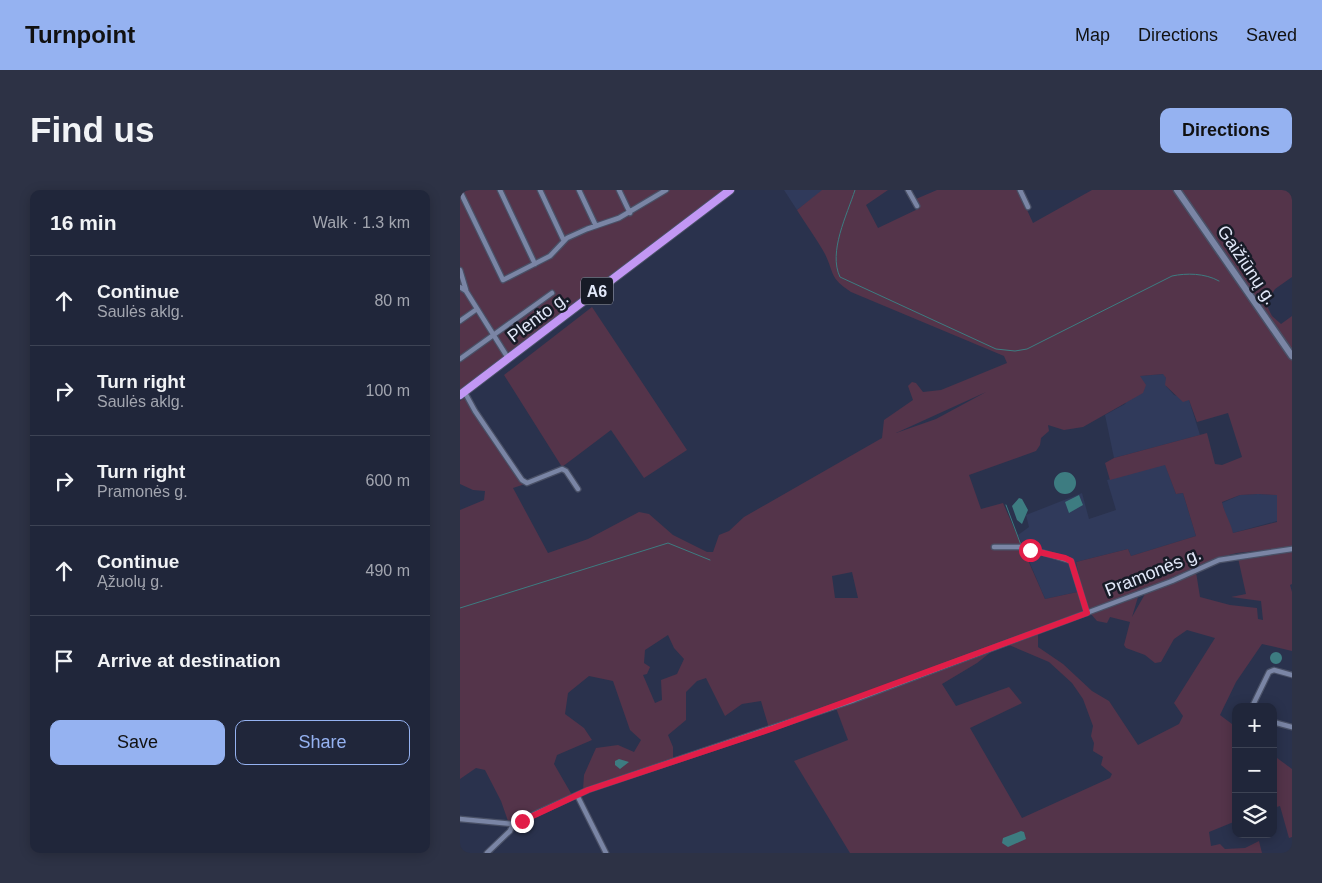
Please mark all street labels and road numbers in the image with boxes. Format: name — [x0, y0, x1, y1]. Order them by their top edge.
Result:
street label: Gaižiūnų g. — [1213, 222, 1281, 308]
road number: A6 — [581, 278, 613, 304]
street label: Plento g. — [504, 288, 572, 346]
street label: Pramonės g. — [1102, 544, 1204, 600]

